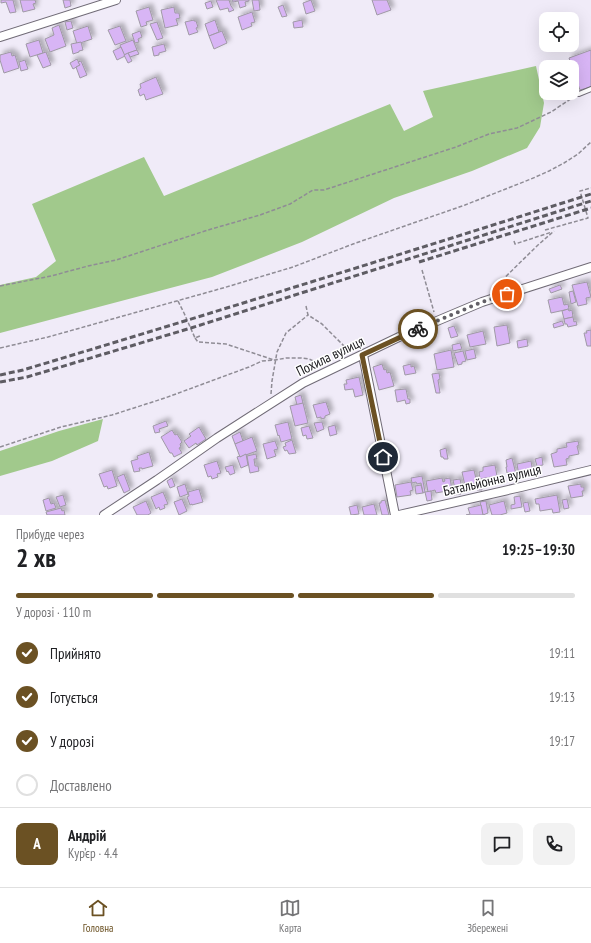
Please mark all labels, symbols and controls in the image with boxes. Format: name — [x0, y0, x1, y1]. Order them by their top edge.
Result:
map controls — [539, 12, 579, 100]
button: locate — [539, 12, 579, 52]
button: layers — [539, 60, 579, 100]
pin — [490, 277, 524, 311]
icon: bag — [496, 283, 518, 305]
courier — [398, 309, 438, 349]
icon: bike — [407, 318, 429, 340]
street label: Похила вулиця — [293, 332, 367, 380]
pin — [366, 440, 400, 474]
icon: home — [372, 446, 394, 468]
street label: Батальйонна вулиця — [441, 460, 543, 500]
text: Прибуде через — [16, 526, 84, 543]
text: 19:25–19:30 — [502, 540, 575, 559]
text: 2 хв — [16, 541, 56, 574]
text: У дорозі · 110 m — [16, 604, 91, 621]
icon: check — [16, 642, 38, 664]
text: Прийнято — [50, 644, 101, 663]
text: 19:11 — [549, 645, 575, 662]
icon: check — [16, 686, 38, 708]
text: Готується — [50, 688, 98, 707]
text: 19:13 — [549, 689, 575, 706]
icon: check — [16, 730, 38, 752]
text: У дорозі — [50, 732, 94, 751]
text: 19:17 — [549, 733, 575, 750]
text: Доставлено — [50, 776, 112, 795]
button: chat — [481, 823, 523, 865]
button: phone — [533, 823, 575, 865]
text: Андрій — [68, 826, 106, 845]
text: А — [33, 834, 41, 853]
text: Кур’єр · 4.4 — [68, 845, 118, 862]
tab: Головна — [83, 897, 113, 935]
tab: Карта — [279, 897, 302, 935]
tab: Збережені — [467, 897, 508, 935]

